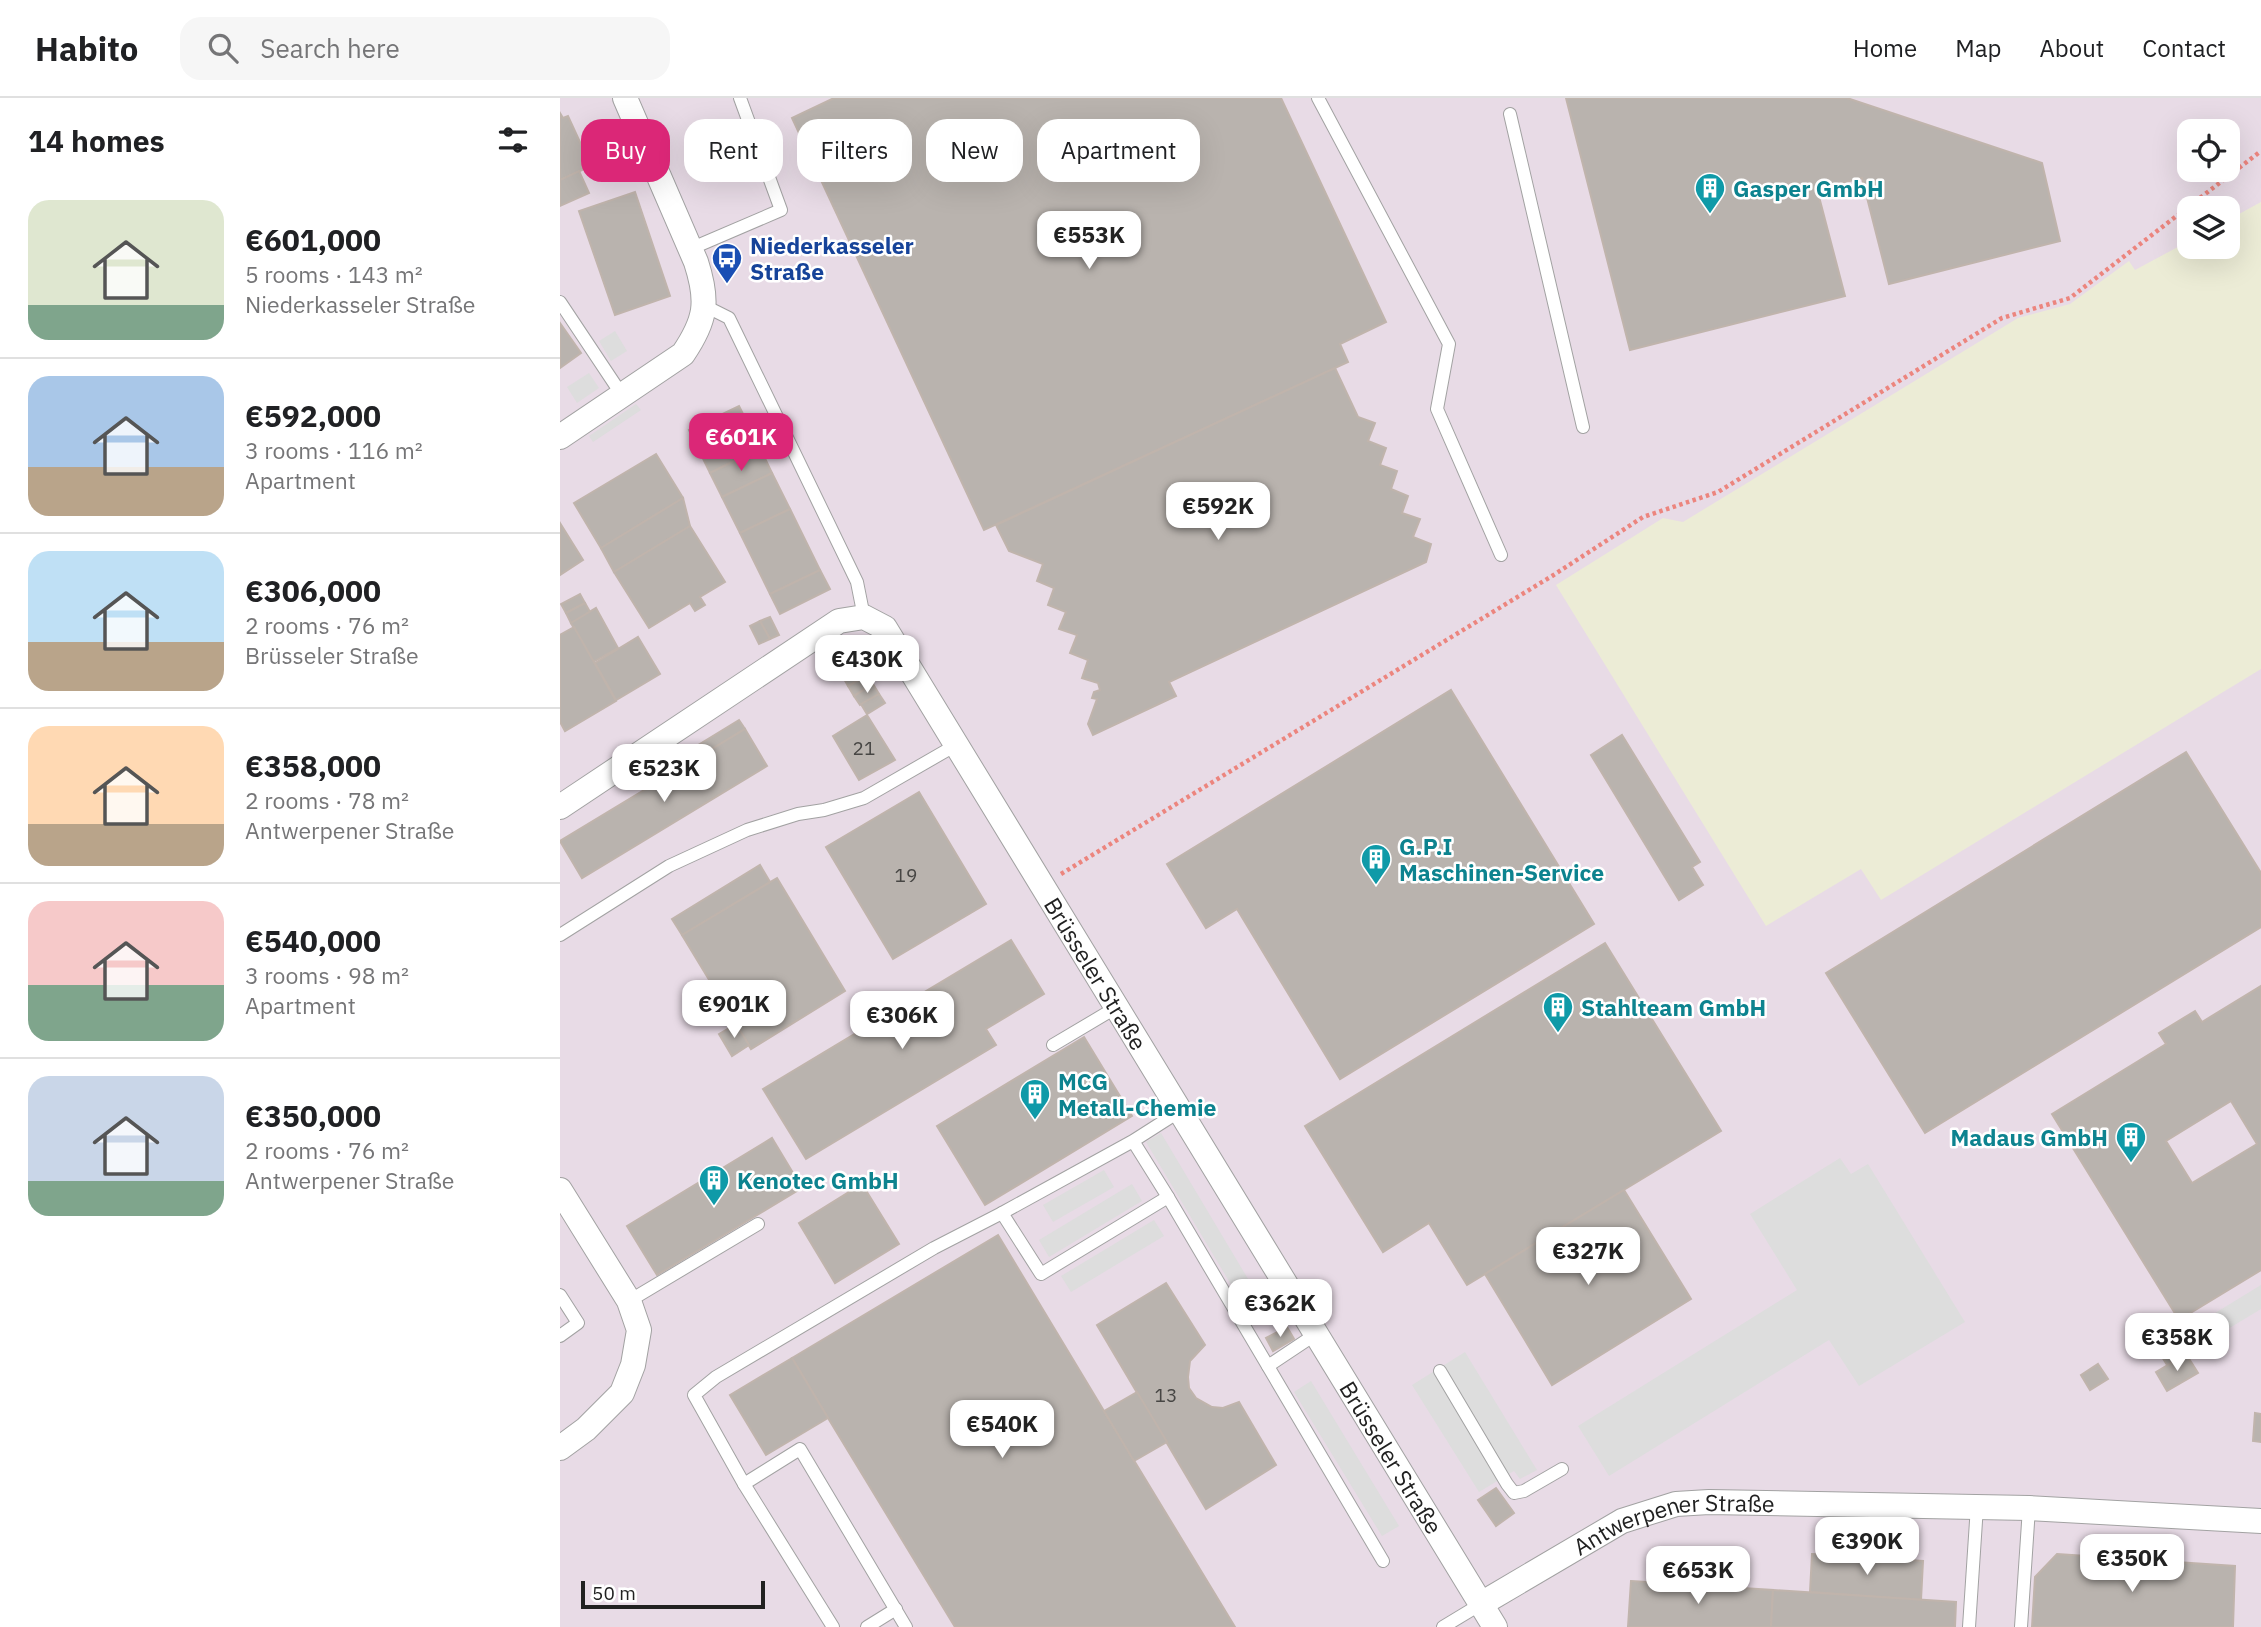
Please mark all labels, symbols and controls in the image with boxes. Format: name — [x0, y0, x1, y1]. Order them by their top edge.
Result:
search box — [180, 17, 670, 80]
text: Habito — [35, 27, 138, 70]
icon: search — [204, 29, 242, 67]
text: Search here — [260, 31, 400, 65]
text: Home — [1853, 32, 1917, 64]
text: Map — [1955, 32, 2001, 64]
text: About — [2039, 32, 2104, 64]
text: Contact — [2142, 32, 2226, 64]
chip: Buy — [581, 119, 670, 182]
chip: Rent — [684, 119, 783, 182]
chip: Filters — [797, 119, 912, 182]
chip: New — [926, 119, 1023, 182]
chip: Apartment — [1037, 119, 1200, 182]
map controls — [2177, 119, 2240, 259]
button: locate — [2177, 119, 2240, 182]
text: 14 homes — [28, 121, 165, 160]
icon: filters — [494, 121, 532, 159]
building icon: Gasper GmbH — [1693, 171, 1727, 215]
place label: Gasper GmbH — [1733, 173, 1884, 203]
button: layers — [2177, 196, 2240, 259]
pin: €553K — [1040, 212, 1138, 271]
text: €553K — [1053, 219, 1125, 249]
text: €601,000 — [245, 220, 381, 259]
icon: home — [84, 228, 168, 312]
place label: Niederkasseler Straße — [750, 230, 914, 286]
bus stop icon: Niederkasseler Straße — [710, 241, 744, 285]
text: 5 rooms · 143 m² — [245, 259, 423, 289]
text: Niederkasseler Straße — [245, 289, 475, 319]
text: €592,000 — [245, 396, 381, 435]
icon: home — [84, 404, 168, 488]
pin: €601K — [692, 414, 790, 473]
text: €601K — [705, 421, 777, 451]
text: 3 rooms · 116 m² — [245, 435, 423, 465]
text: Apartment — [245, 465, 356, 495]
pin: €592K — [1169, 482, 1267, 542]
text: €592K — [1182, 490, 1254, 520]
text: €306,000 — [245, 571, 381, 610]
icon: home — [84, 579, 168, 663]
text: 2 rooms · 76 m² — [245, 610, 409, 640]
pin: €430K — [818, 636, 916, 695]
text: Brüsseler Straße — [245, 640, 419, 670]
text: €430K — [831, 643, 903, 673]
house number: 21 — [853, 736, 875, 760]
pin: €523K — [615, 744, 713, 804]
text: €358,000 — [245, 746, 381, 785]
text: €523K — [628, 752, 700, 782]
icon: home — [84, 754, 168, 838]
text: 2 rooms · 78 m² — [245, 785, 409, 815]
text: Antwerpener Straße — [245, 815, 454, 845]
place label: G.P.I Maschinen-Service — [1399, 831, 1604, 887]
building icon: G.P.I Maschinen-Service — [1359, 842, 1393, 886]
house number: 19 — [895, 863, 917, 887]
street label: Brüsseler Straße — [1038, 891, 1154, 1055]
text: €540,000 — [245, 921, 381, 960]
icon: home — [84, 929, 168, 1013]
text: 3 rooms · 98 m² — [245, 960, 409, 990]
pin: €901K — [685, 981, 783, 1040]
text: €901K — [698, 988, 770, 1018]
text: Apartment — [245, 990, 356, 1020]
building icon: Stahlteam GmbH — [1541, 990, 1575, 1034]
pin: €306K — [853, 992, 951, 1051]
place label: Stahlteam GmbH — [1581, 992, 1766, 1022]
text: €306K — [866, 999, 938, 1029]
place label: MCG Metall-Chemie — [1058, 1066, 1217, 1122]
building icon: MCG Metall-Chemie — [1018, 1077, 1052, 1121]
text: €350,000 — [245, 1096, 381, 1135]
icon: home — [84, 1104, 168, 1188]
building icon: Madaus GmbH — [2114, 1120, 2148, 1164]
place label: Madaus GmbH — [1951, 1122, 2108, 1152]
text: 2 rooms · 76 m² — [245, 1135, 409, 1165]
building icon: Kenotec GmbH — [697, 1163, 731, 1207]
text: Antwerpener Straße — [245, 1165, 454, 1195]
place label: Kenotec GmbH — [737, 1165, 899, 1195]
pin: €327K — [1539, 1228, 1637, 1287]
text: €327K — [1552, 1235, 1624, 1265]
pin: €362K — [1231, 1280, 1329, 1339]
text: €362K — [1244, 1287, 1316, 1317]
pin: €358K — [2128, 1314, 2226, 1373]
text: €358K — [2141, 1321, 2213, 1351]
street label: Brüsseler Straße — [1333, 1375, 1449, 1539]
house number: 13 — [1155, 1383, 1177, 1407]
pin: €540K — [953, 1400, 1051, 1460]
text: €540K — [966, 1408, 1038, 1438]
street label: Antwerpener Straße — [1567, 1487, 1775, 1562]
pin: €390K — [1818, 1518, 1916, 1577]
text: €390K — [1831, 1525, 1903, 1555]
pin: €350K — [2083, 1534, 2181, 1594]
text: €350K — [2096, 1542, 2168, 1572]
pin: €653K — [1649, 1546, 1747, 1606]
text: €653K — [1662, 1554, 1734, 1584]
scale bar — [581, 1578, 765, 1610]
text: 50 m — [592, 1581, 636, 1605]

